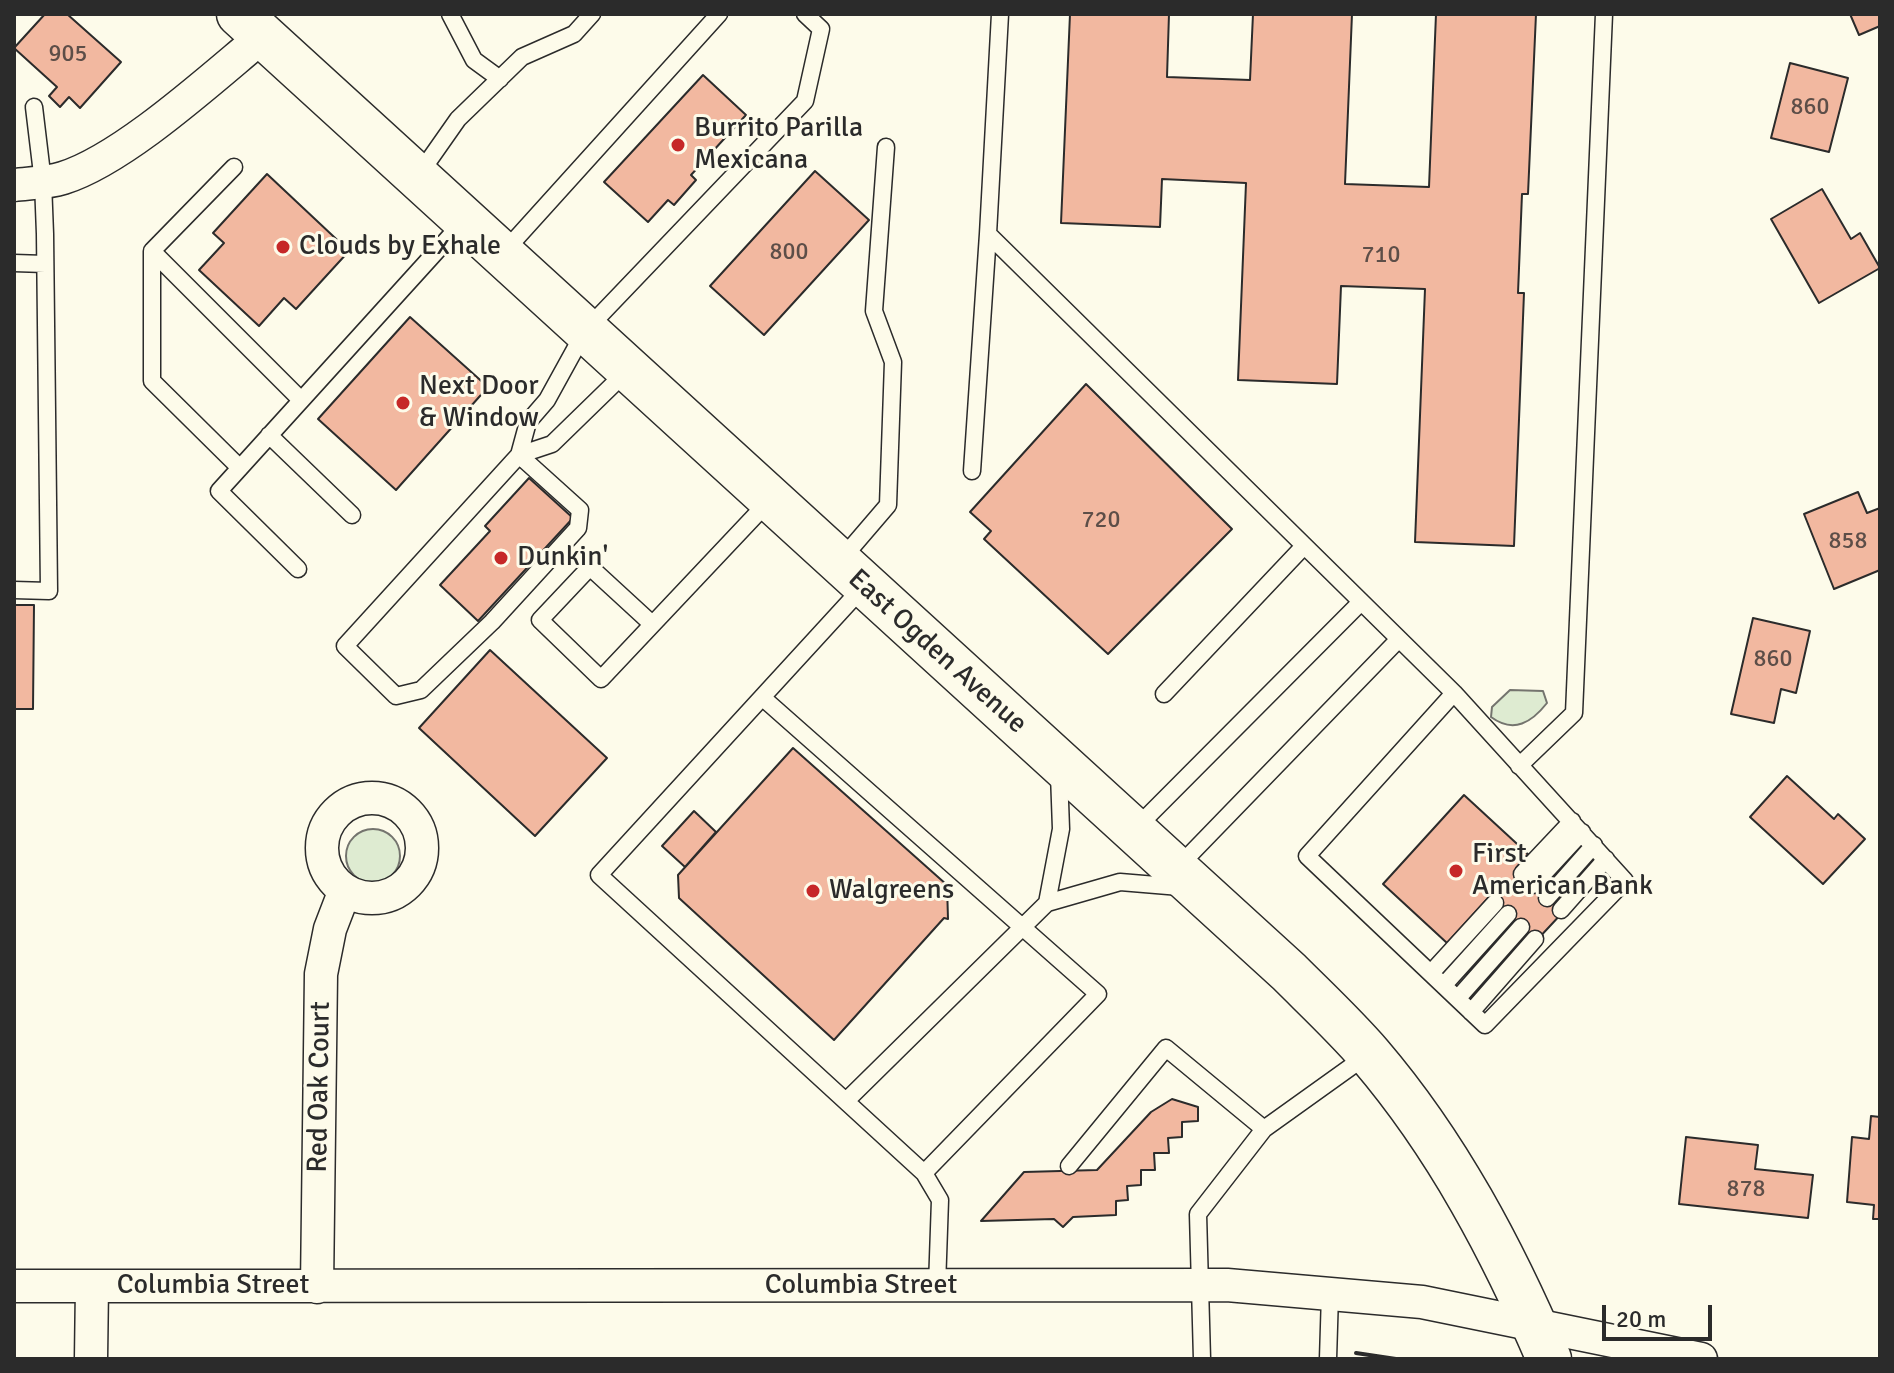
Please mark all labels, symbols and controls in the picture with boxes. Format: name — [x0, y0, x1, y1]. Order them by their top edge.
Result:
house number: 905 — [49, 41, 87, 69]
house number: 860 — [1791, 94, 1829, 122]
place label: Burrito Parilla Mexicana — [694, 112, 863, 178]
marker: Burrito Parilla Mexicana — [669, 136, 687, 154]
place label: Clouds by Exhale — [299, 230, 501, 264]
marker: Clouds by Exhale — [274, 238, 292, 256]
house number: 800 — [770, 239, 808, 267]
house number: 710 — [1362, 242, 1400, 270]
place label: Next Door & Window — [419, 370, 539, 436]
marker: Next Door & Window — [394, 394, 412, 412]
house number: 720 — [1082, 507, 1120, 535]
house number: 858 — [1829, 528, 1867, 556]
place label: Dunkin' — [517, 541, 608, 575]
marker: Dunkin' — [492, 549, 510, 567]
street label: East Ogden Avenue — [841, 563, 1033, 741]
house number: 860 — [1754, 646, 1792, 674]
place label: First American Bank — [1472, 838, 1653, 904]
marker: First American Bank — [1447, 862, 1465, 880]
place label: Walgreens — [829, 874, 954, 908]
marker: Walgreens — [804, 882, 822, 900]
street label: Red Oak Court — [302, 1001, 338, 1173]
house number: 878 — [1727, 1176, 1765, 1204]
street label: Columbia Street — [117, 1269, 309, 1303]
street label: Columbia Street — [765, 1269, 957, 1303]
scale bar — [1606, 1289, 1716, 1339]
text: 20 m — [1616, 1304, 1666, 1334]

